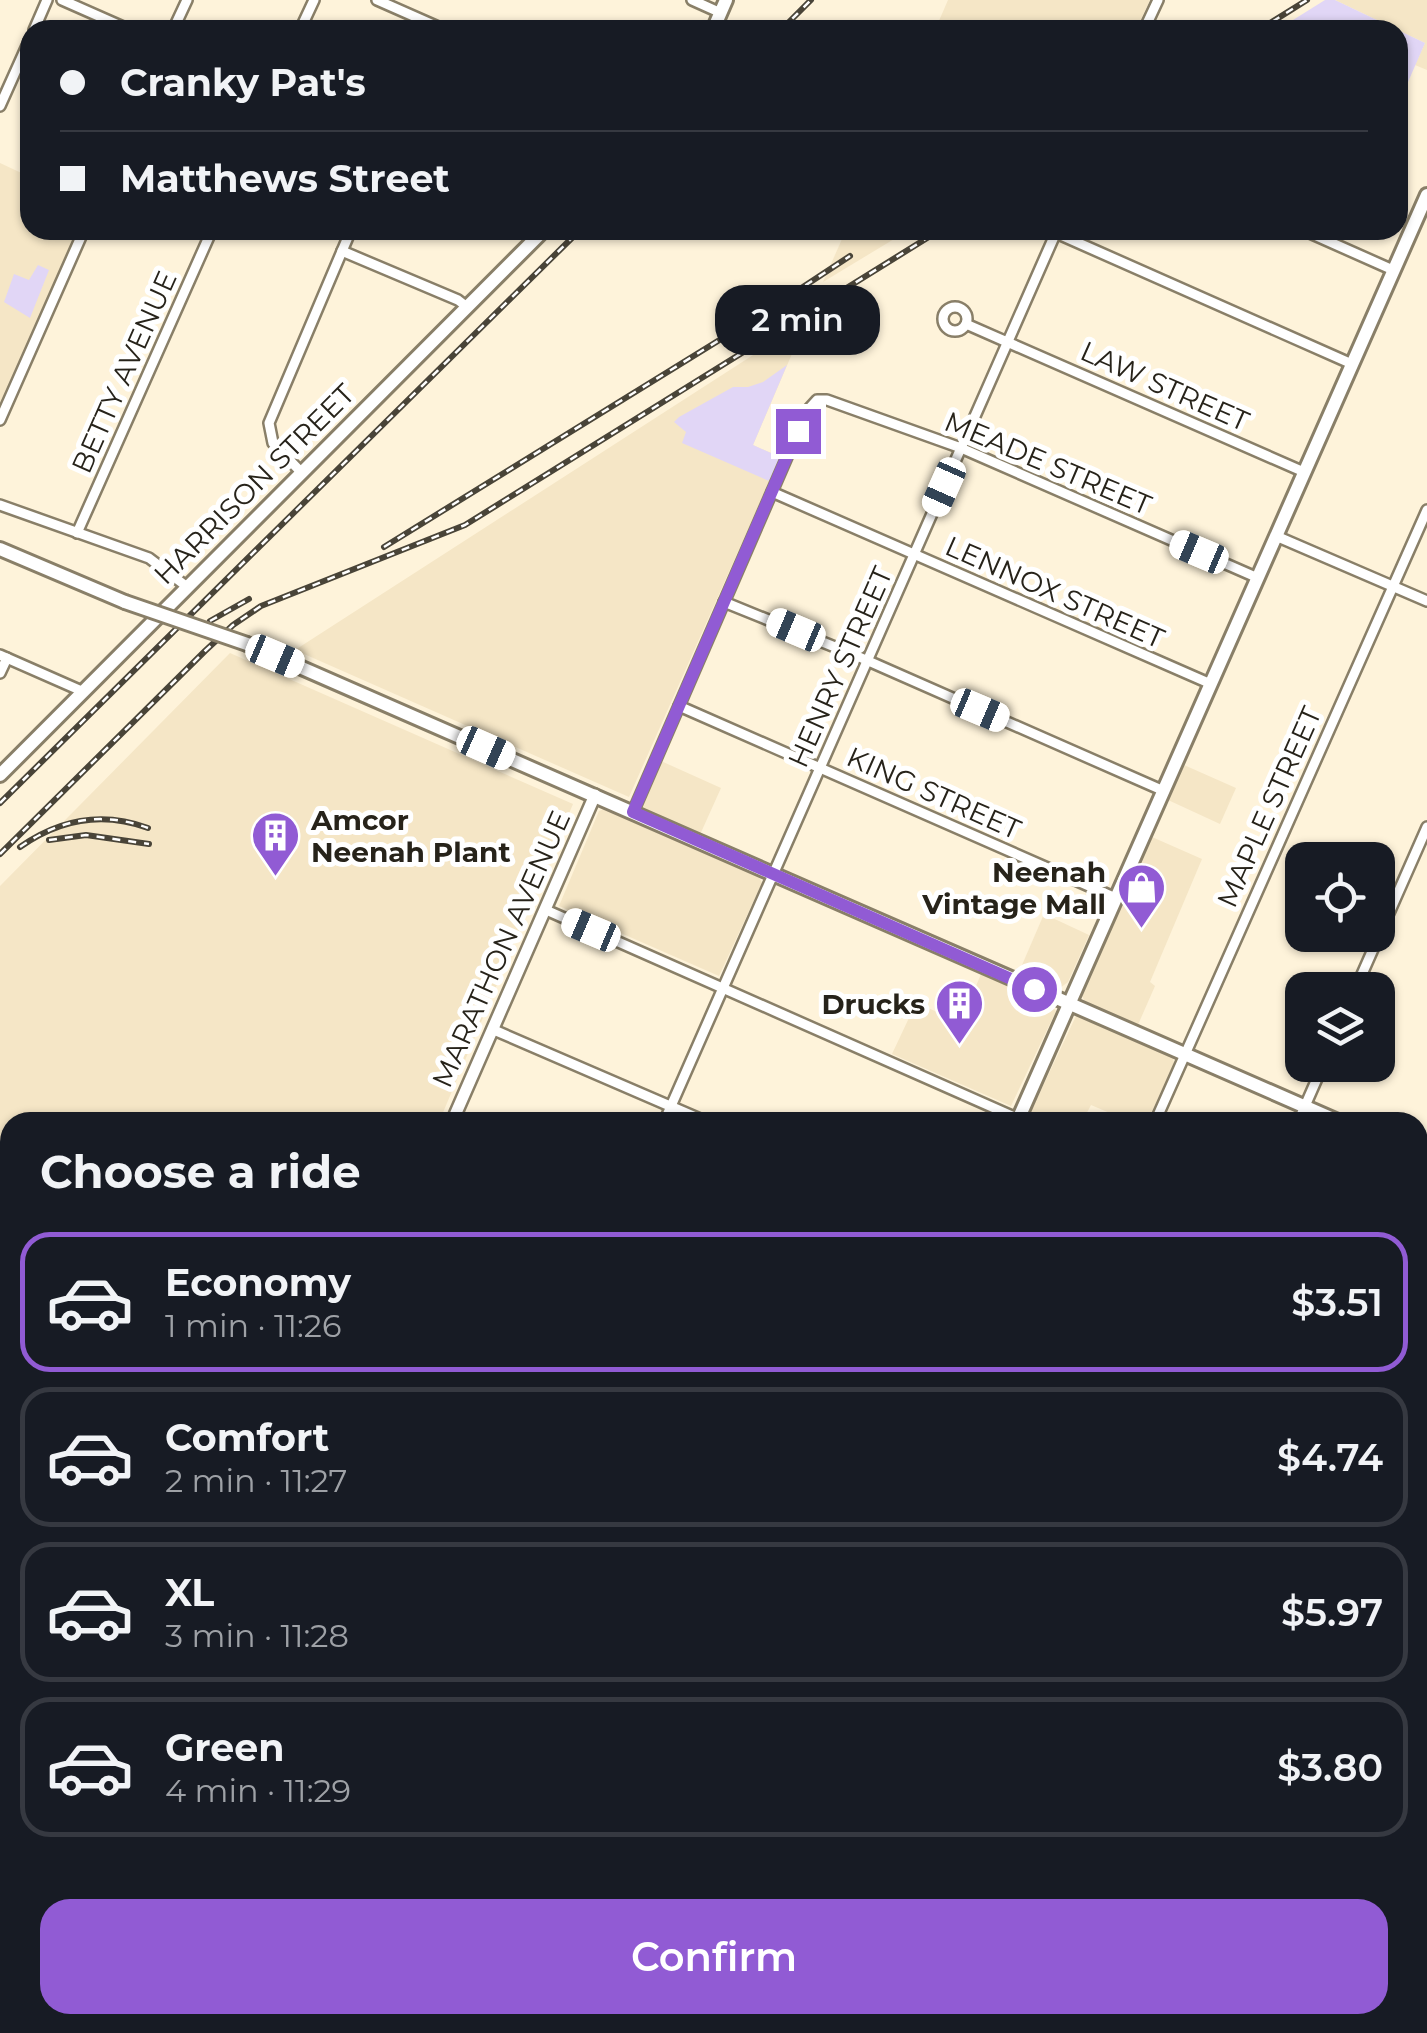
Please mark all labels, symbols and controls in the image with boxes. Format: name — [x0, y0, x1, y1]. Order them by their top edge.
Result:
text: Cranky Pat's — [120, 59, 366, 106]
text: Matthews Street — [120, 155, 450, 202]
street label: BETTY AVENUE — [64, 266, 184, 478]
callout: 2 min — [716, 286, 880, 356]
text: 2 min — [751, 300, 844, 339]
street label: LAW STREET — [1076, 334, 1254, 438]
street label: HARRISON STREET — [147, 377, 361, 591]
street label: MEADE STREET — [939, 404, 1157, 522]
route end — [776, 409, 821, 454]
car — [918, 453, 970, 521]
car — [1166, 526, 1232, 578]
street label: LENNOX STREET — [940, 528, 1170, 656]
street label: HENRY STREET — [781, 561, 899, 773]
car — [763, 604, 829, 656]
car — [242, 630, 308, 682]
car — [947, 684, 1013, 736]
street label: MAPLE STREET — [1210, 701, 1328, 913]
car — [452, 722, 520, 774]
street label: KING STREET — [842, 739, 1026, 847]
place label: Amcor Neenah Plant — [310, 803, 511, 869]
street label: MARATHON AVENUE — [425, 805, 577, 1093]
building icon: Amcor Neenah Plant — [250, 810, 302, 878]
map controls — [1285, 842, 1395, 1082]
button: locate — [1285, 842, 1395, 952]
place label: Neenah Vintage Mall — [921, 855, 1106, 921]
shop icon: Neenah Vintage Mall — [1115, 862, 1167, 930]
car — [558, 904, 624, 956]
route start — [1012, 967, 1057, 1012]
button: layers — [1285, 972, 1395, 1082]
building icon: Drucks — [934, 978, 986, 1046]
place label: Drucks — [821, 987, 925, 1021]
text: Choose a ride — [40, 1144, 361, 1199]
icon: car — [45, 1257, 135, 1347]
text: Economy — [165, 1259, 351, 1306]
text: $3.51 — [1291, 1279, 1383, 1326]
text: 1 min · 11:26 — [165, 1306, 341, 1345]
icon: car — [45, 1412, 135, 1502]
text: Comfort — [165, 1414, 329, 1461]
text: $4.74 — [1277, 1434, 1383, 1481]
text: 2 min · 11:27 — [165, 1461, 347, 1500]
icon: car — [45, 1567, 135, 1657]
text: XL — [165, 1569, 214, 1616]
text: $5.97 — [1281, 1589, 1383, 1636]
text: 3 min · 11:28 — [165, 1616, 349, 1655]
icon: car — [45, 1722, 135, 1812]
text: Green — [165, 1724, 285, 1771]
text: $3.80 — [1277, 1744, 1383, 1791]
text: 4 min · 11:29 — [165, 1771, 351, 1810]
button: Confirm — [40, 1899, 1388, 2014]

